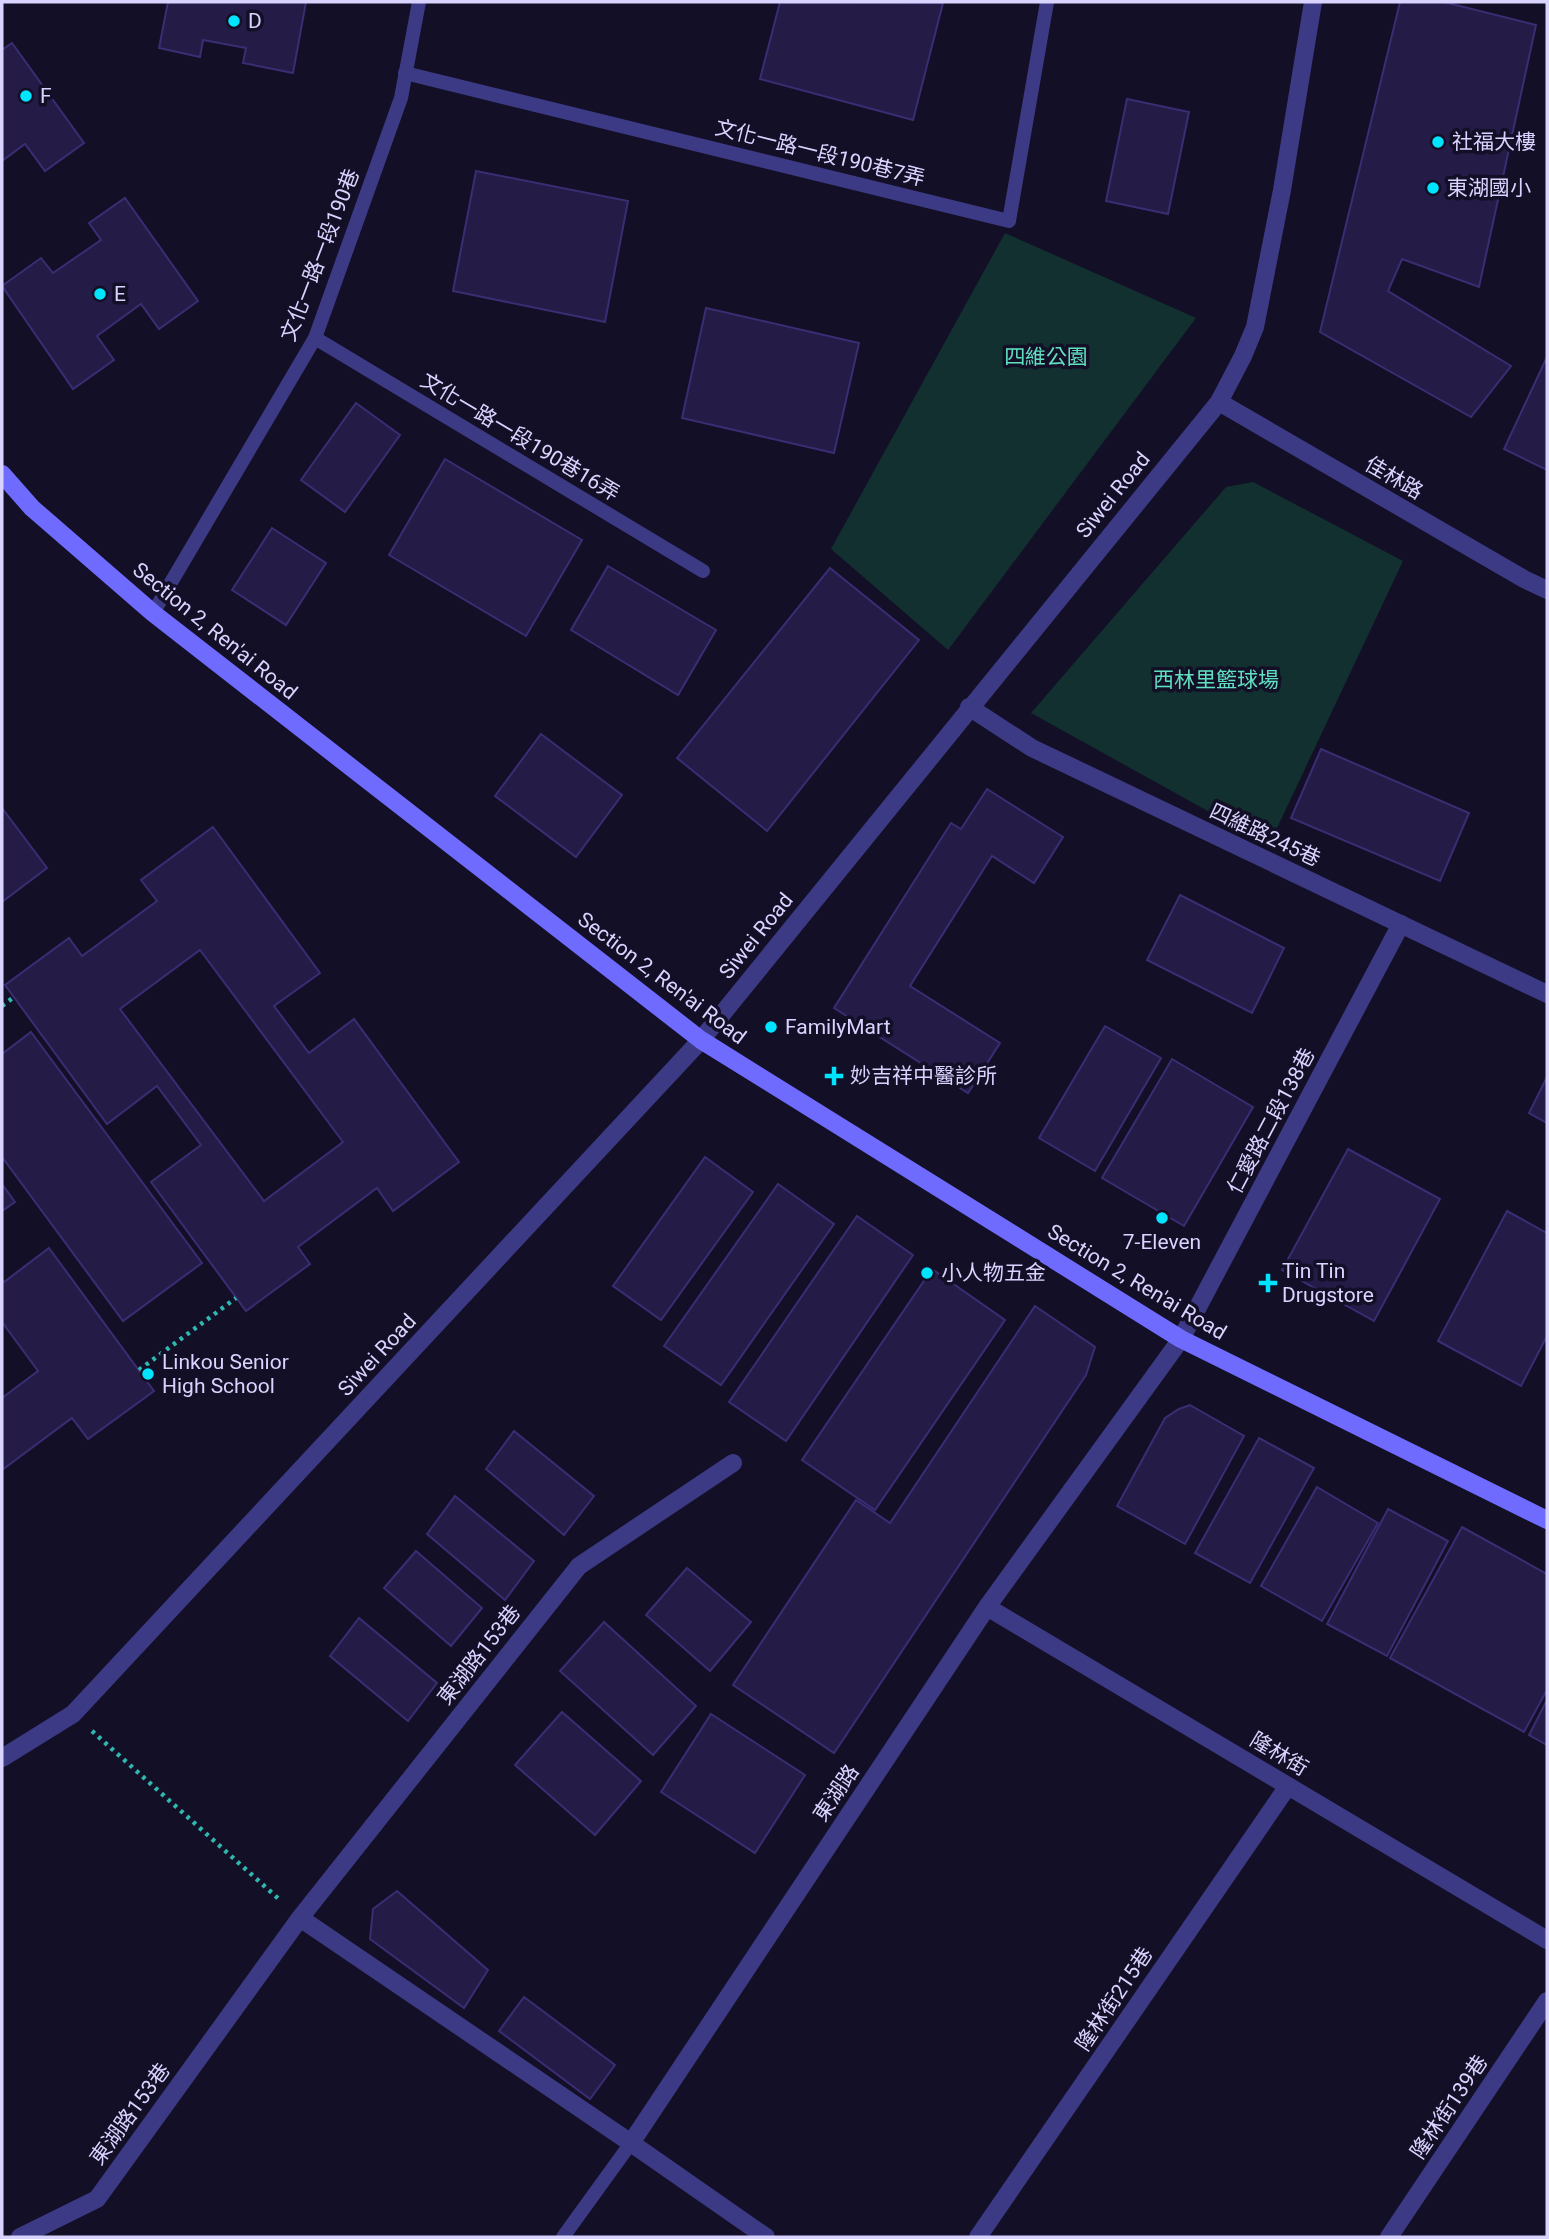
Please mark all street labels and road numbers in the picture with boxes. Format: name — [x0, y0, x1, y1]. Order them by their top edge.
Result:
street label: 文化一路一段190巷7弄 — [713, 115, 927, 191]
street label: 文化一路一段190巷 — [276, 166, 364, 344]
street label: 文化一路一段190巷16弄 — [417, 368, 623, 506]
street label: Siwei Road — [1071, 447, 1155, 543]
street label: 佳林路 — [1361, 452, 1427, 504]
street label: Section 2, Ren'ai Road — [128, 557, 302, 705]
street label: 四維路245巷 — [1206, 799, 1324, 871]
street label: Siwei Road — [714, 888, 798, 984]
street label: Section 2, Ren'ai Road — [573, 907, 751, 1049]
street label: 仁愛路二段138巷 — [1223, 1044, 1319, 1198]
street label: Section 2, Ren'ai Road — [1043, 1219, 1231, 1345]
street label: Siwei Road — [333, 1309, 421, 1401]
street label: 東湖路153巷 — [433, 1601, 525, 1709]
street label: 隆林街 — [1246, 1727, 1312, 1781]
street label: 東湖路 — [808, 1760, 864, 1826]
street label: 隆林街215巷 — [1071, 1943, 1157, 2055]
street label: 隆林街139巷 — [1406, 2051, 1492, 2163]
street label: 東湖路153巷 — [85, 2059, 175, 2169]

